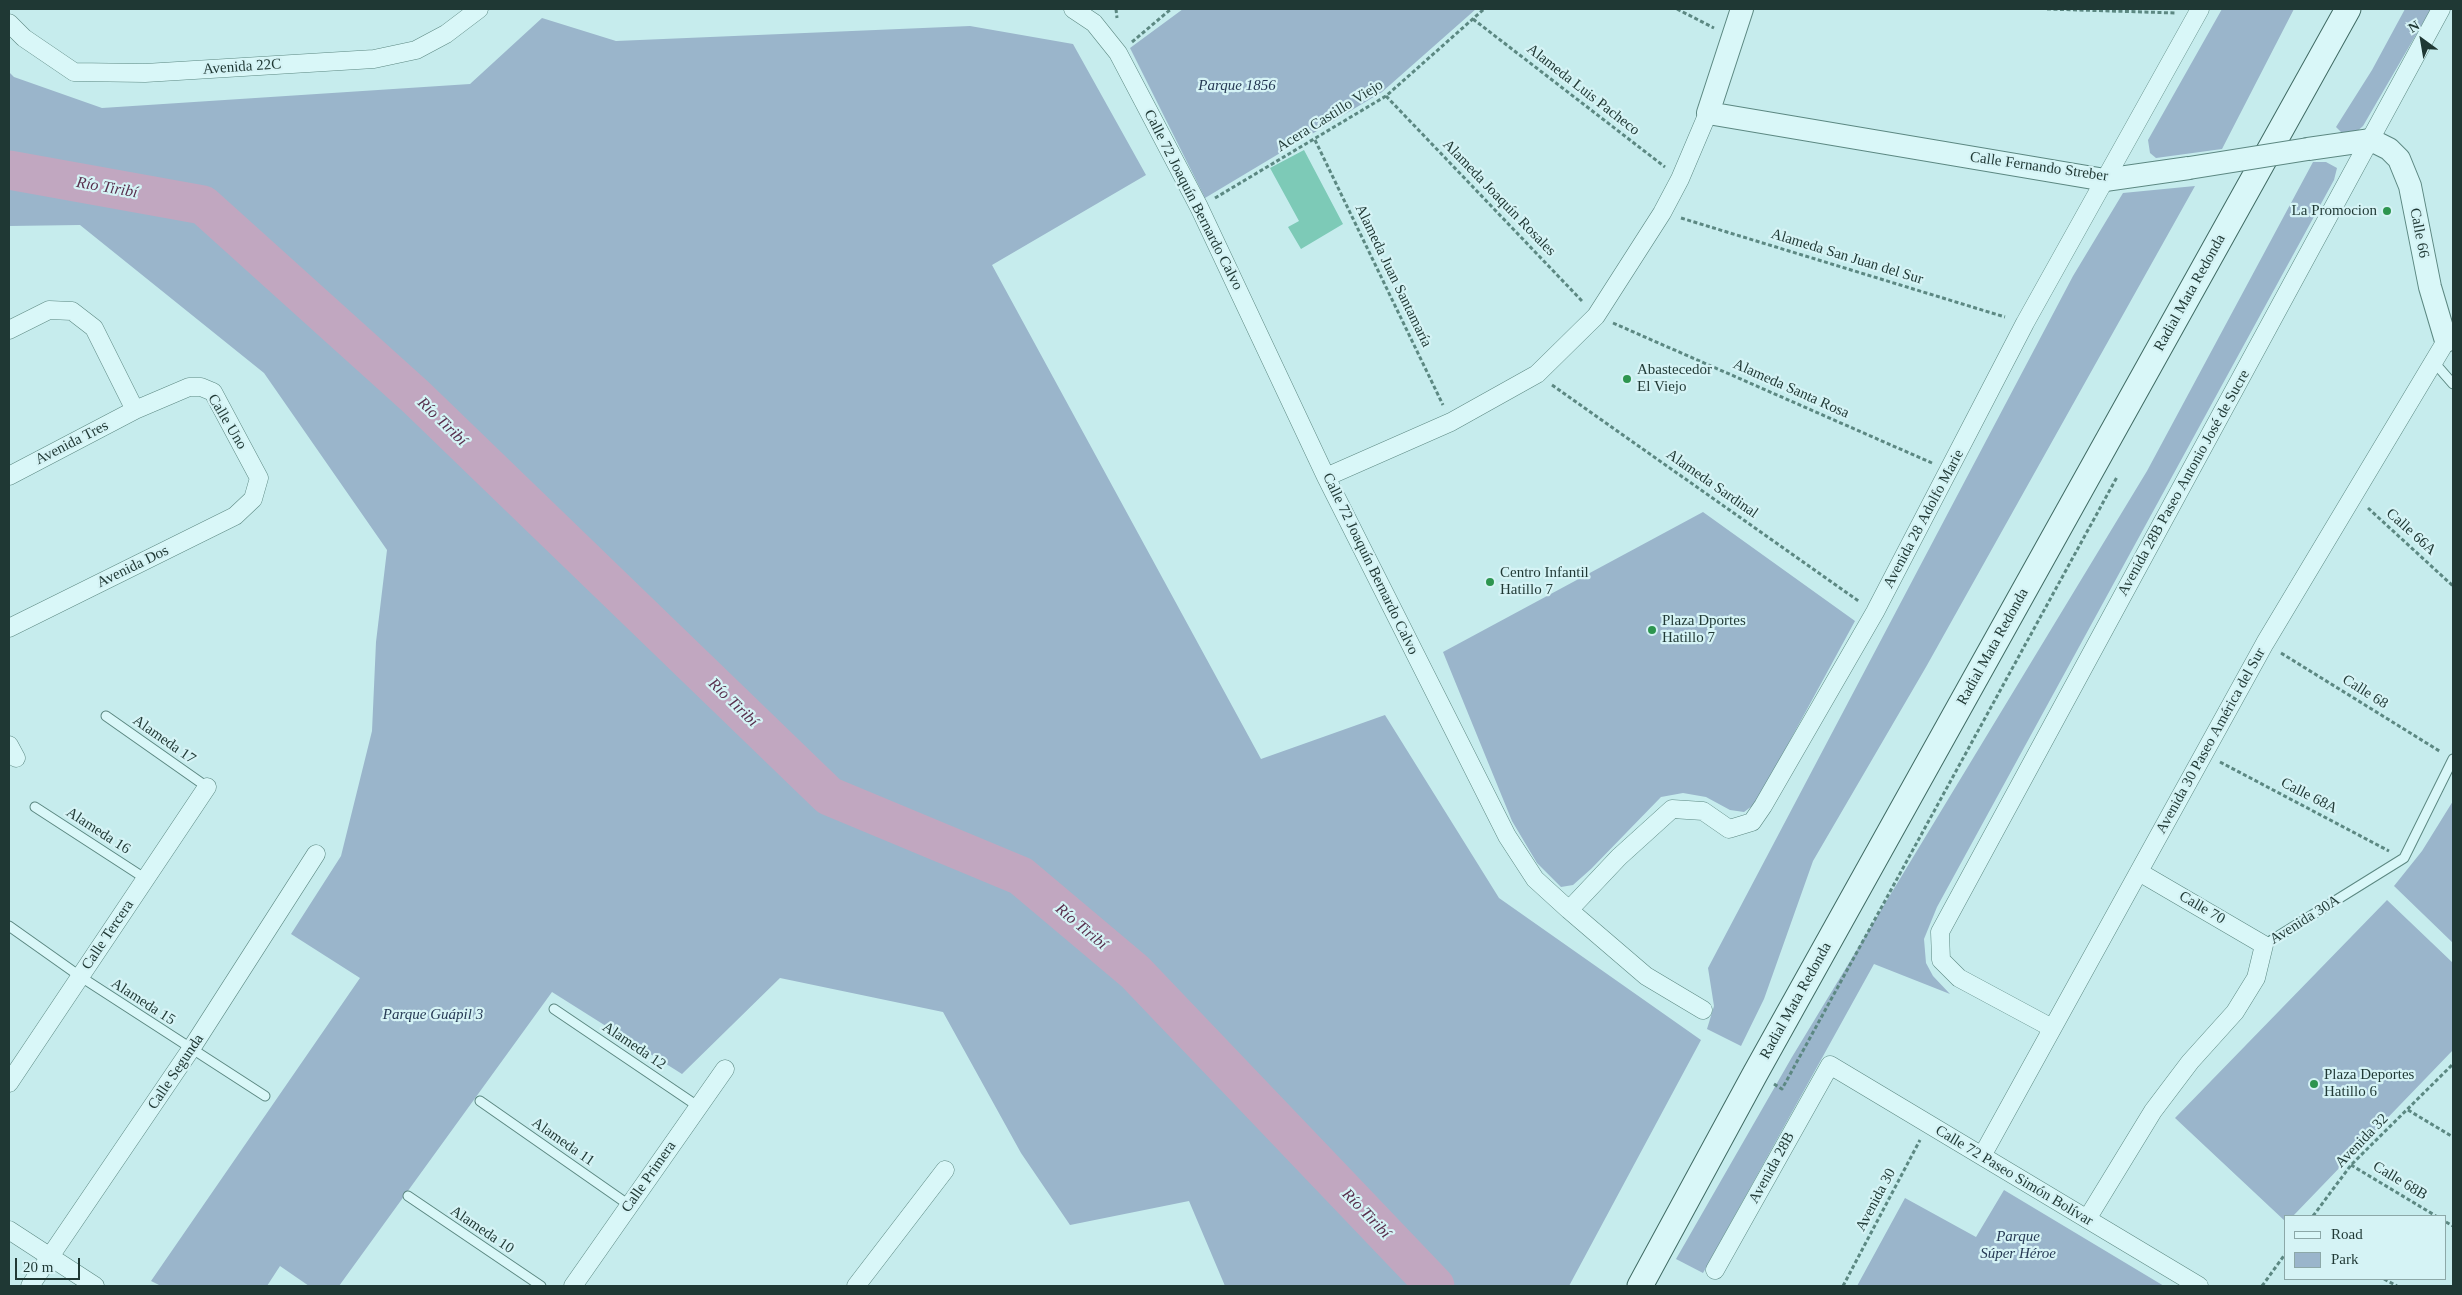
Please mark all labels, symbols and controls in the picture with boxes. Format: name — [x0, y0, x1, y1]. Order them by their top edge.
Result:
north arrow — [2397, 15, 2447, 65]
text: N — [2406, 18, 2422, 36]
street label: Alameda Luis Pacheco — [1523, 40, 1643, 140]
street label: Avenida 22C — [202, 55, 282, 79]
street label: Acera Castillo Viejo — [1273, 76, 1387, 156]
park label: Parque 1856 — [1198, 77, 1276, 95]
street label: Calle 72 Joaquín Bernardo Calvo — [1140, 107, 1246, 293]
street label: Alameda Joaquín Rosales — [1439, 136, 1559, 260]
street label: Calle Fernando Streber — [1969, 148, 2109, 186]
water label: Río Tiribí — [75, 173, 139, 203]
street label: Alameda Juan Santamaría — [1351, 202, 1435, 350]
place label: La Promocion — [2292, 202, 2377, 220]
marker: La Promocion — [2381, 205, 2393, 217]
street label: Calle 66 — [2405, 207, 2433, 259]
street label: Alameda San Juan del Sur — [1769, 225, 1925, 289]
street label: Radial Mata Redonda — [2150, 231, 2230, 355]
street label: Alameda Santa Rosa — [1730, 355, 1852, 423]
place label: Abastecedor El Viejo — [1637, 361, 1712, 396]
street label: Avenida 28B Paseo Antonio José de Sucre — [2114, 367, 2254, 599]
marker: Abastecedor El Viejo — [1621, 373, 1633, 385]
street label: Calle Uno — [204, 391, 250, 453]
water label: Río Tiribí — [413, 394, 471, 450]
street label: Avenida Tres — [32, 417, 112, 469]
street label: Alameda Sardinal — [1663, 446, 1761, 522]
street label: Avenida 28 Adolfo Marie — [1880, 447, 1968, 591]
street label: Calle 72 Joaquín Bernardo Calvo — [1318, 470, 1422, 658]
street label: Calle 66A — [2382, 505, 2440, 559]
street label: Avenida Dos — [94, 542, 172, 592]
place label: Centro Infantil Hatillo 7 — [1500, 564, 1589, 599]
marker: Centro Infantil Hatillo 7 — [1484, 576, 1496, 588]
street label: Radial Mata Redonda — [1953, 585, 2033, 709]
place label: Plaza Dportes Hatillo 7 — [1662, 612, 1746, 647]
marker: Plaza Dportes Hatillo 7 — [1646, 624, 1658, 636]
street label: Avenida 30 Paseo América del Sur — [2152, 645, 2270, 837]
street label: Calle 68 — [2339, 671, 2391, 713]
water label: Río Tiribí — [704, 675, 762, 731]
street label: Alameda 17 — [129, 712, 199, 768]
street label: Calle 68A — [2278, 774, 2340, 818]
street label: Alameda 16 — [63, 804, 133, 858]
street label: Calle 70 — [2176, 888, 2228, 928]
street label: Avenida 30A — [2267, 891, 2343, 949]
street label: Calle Tercera — [78, 897, 138, 973]
water label: Río Tiribí — [1051, 900, 1111, 954]
street label: Radial Mata Redonda — [1756, 939, 1836, 1063]
street label: Alameda 15 — [108, 975, 178, 1029]
park label: Parque Guápil 3 — [383, 1006, 483, 1024]
street label: Alameda 12 — [599, 1018, 669, 1074]
street label: Calle Segunda — [144, 1031, 208, 1113]
place label: Plaza Deportes Hatillo 6 — [2324, 1066, 2414, 1101]
marker: Plaza Deportes Hatillo 6 — [2308, 1078, 2320, 1090]
street label: Avenida 32 — [2332, 1110, 2392, 1172]
street label: Alameda 11 — [528, 1114, 598, 1170]
street label: Calle 72 Paseo Simón Bolívar — [1932, 1122, 2096, 1230]
street label: Avenida 28B — [1745, 1129, 1799, 1207]
street label: Calle Primera — [618, 1138, 680, 1216]
street label: Calle 68B — [2369, 1158, 2431, 1204]
street label: Avenida 30 — [1852, 1166, 1900, 1234]
water label: Río Tiribí — [1338, 1185, 1394, 1243]
street label: Alameda 10 — [447, 1202, 517, 1258]
legend — [2284, 1215, 2447, 1280]
text: Road — [2331, 1226, 2363, 1242]
park label: Parque Súper Héroe — [1980, 1228, 2056, 1263]
scale bar — [18, 1248, 82, 1280]
text: Park — [2331, 1251, 2359, 1267]
text: 20 m — [23, 1259, 53, 1275]

